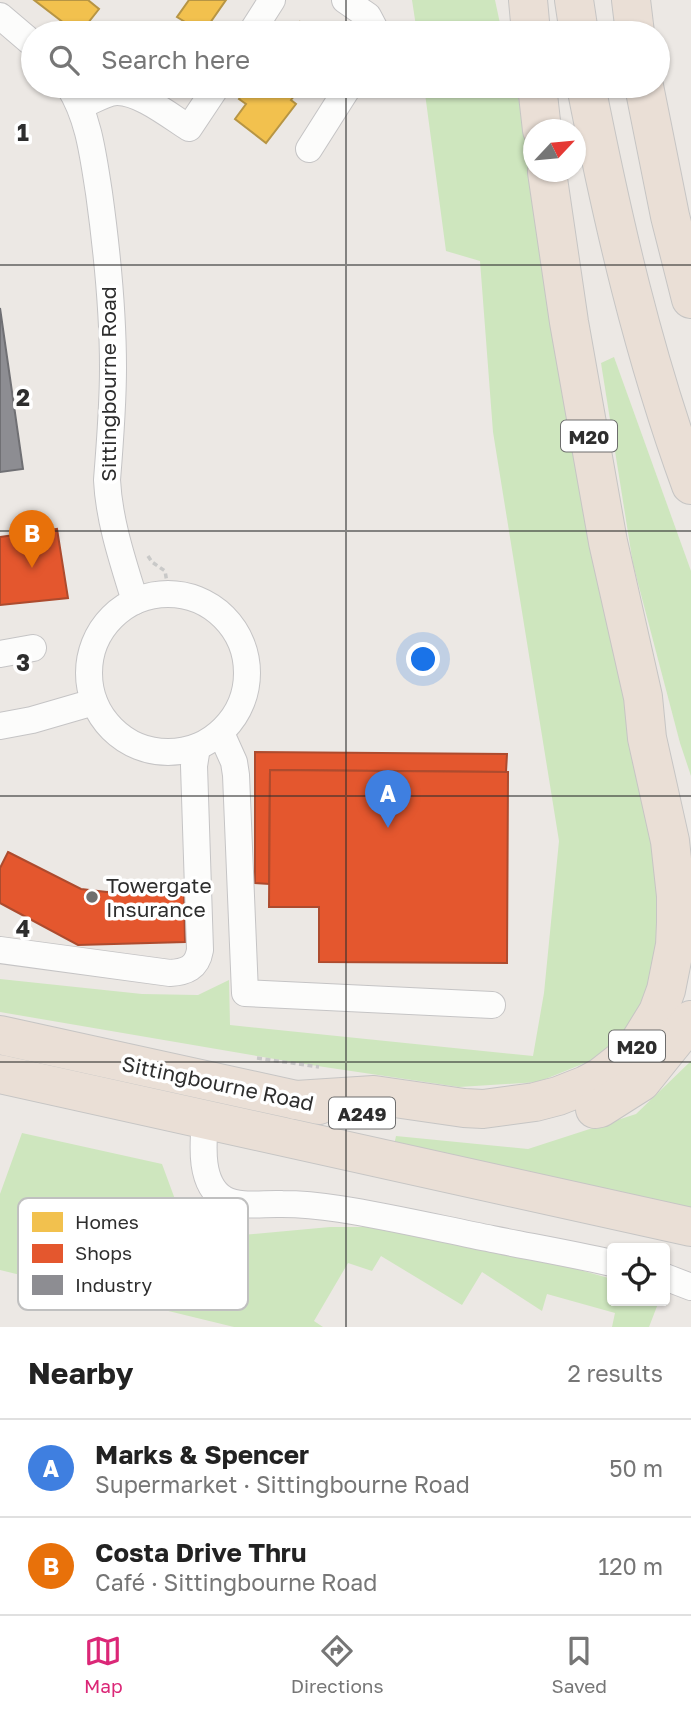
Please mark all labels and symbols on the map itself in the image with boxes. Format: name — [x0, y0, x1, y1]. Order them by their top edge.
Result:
text: 1 — [17, 118, 29, 146]
north arrow — [523, 119, 586, 182]
street label: Sittingbourne Road — [95, 286, 121, 482]
text: 2 — [16, 383, 30, 411]
road number: M20 — [561, 420, 617, 452]
pin: B — [9, 510, 55, 568]
your location — [406, 642, 440, 676]
text: 3 — [16, 648, 30, 676]
pin: A — [365, 770, 411, 828]
place label: Towergate Insurance — [106, 872, 212, 922]
marker: Towergate Insurance — [84, 889, 100, 905]
text: 4 — [16, 914, 30, 942]
road number: M20 — [609, 1030, 665, 1062]
street label: Sittingbourne Road — [120, 1050, 316, 1116]
road number: A249 — [329, 1098, 395, 1128]
legend — [18, 1198, 248, 1310]
text: Homes — [75, 1210, 139, 1233]
text: Shops — [75, 1241, 132, 1264]
text: Industry — [75, 1273, 152, 1296]

